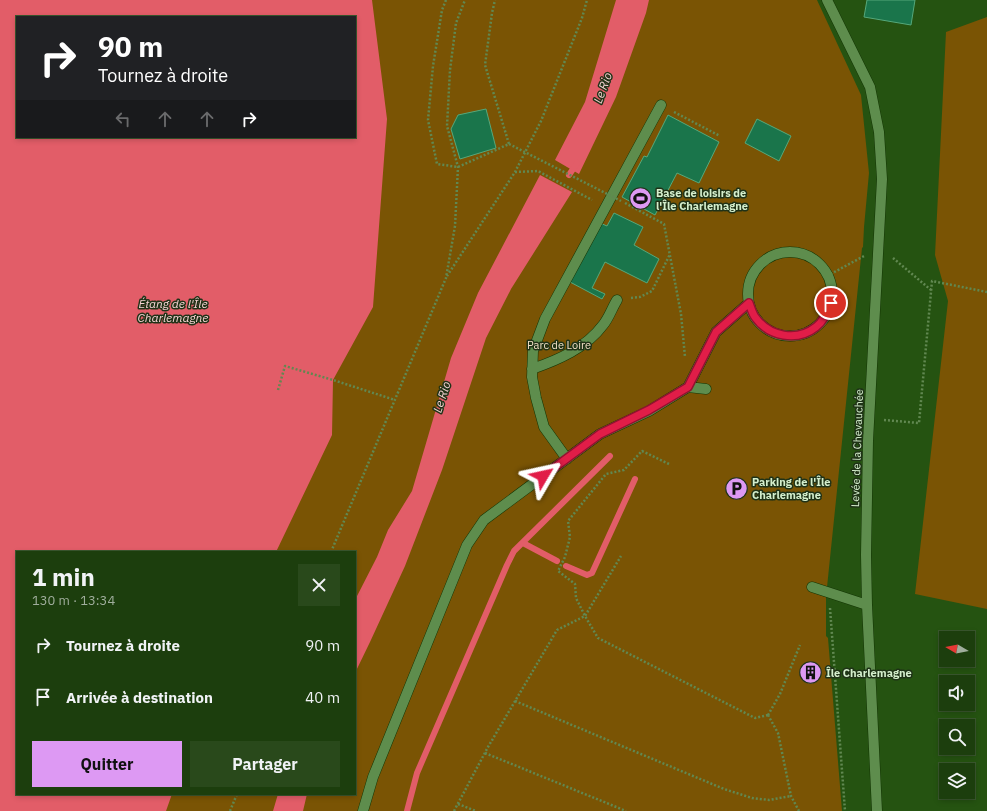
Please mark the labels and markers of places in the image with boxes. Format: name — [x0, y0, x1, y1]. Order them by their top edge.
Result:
sports icon: Base de loisirs de l'Île Charlemagne — [627, 186, 653, 212]
place label: Base de loisirs de l'Île Charlemagne — [656, 186, 748, 213]
pin — [814, 286, 848, 320]
parking icon: Parking de l'Île Charlemagne — [723, 475, 749, 501]
place label: Parking de l'Île Charlemagne — [752, 475, 831, 502]
building icon: Île Charlemagne — [797, 660, 823, 686]
place label: Île Charlemagne — [826, 666, 912, 680]

